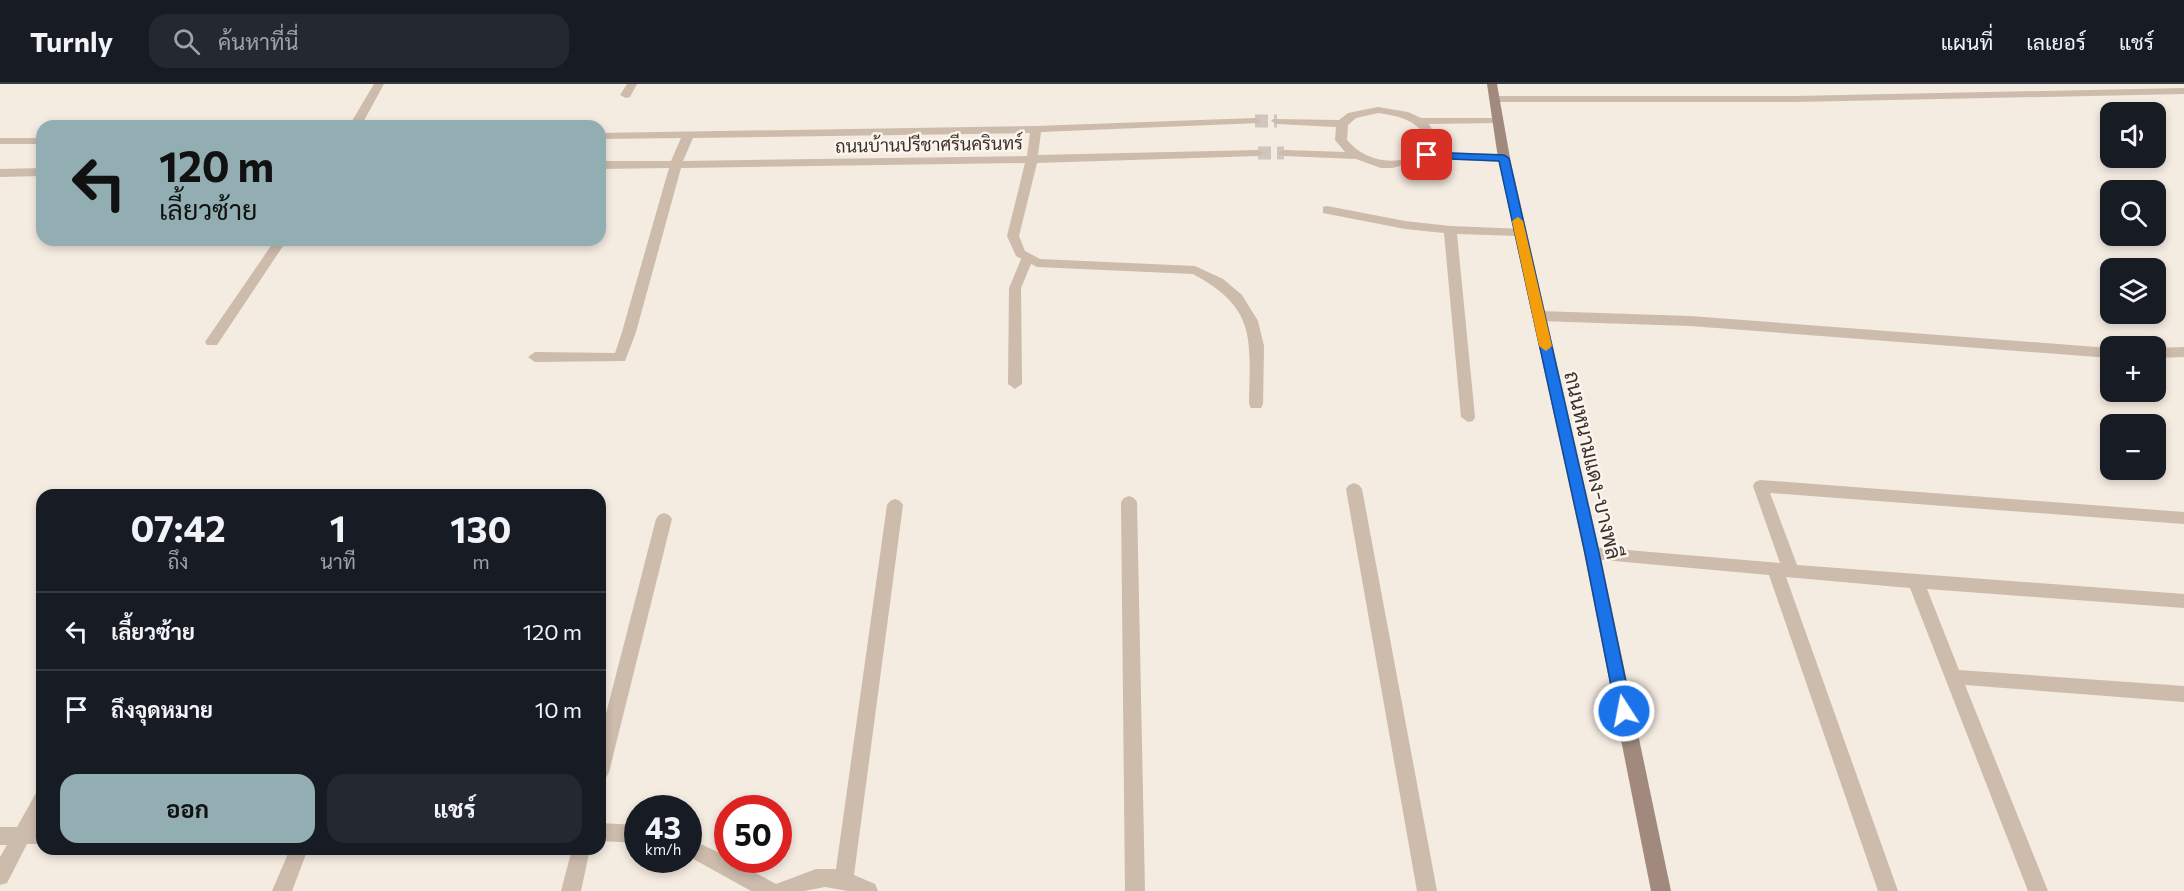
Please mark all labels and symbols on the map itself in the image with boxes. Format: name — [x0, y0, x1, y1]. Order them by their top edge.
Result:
pin — [1401, 129, 1452, 180]
street label: ถนนบ้านปรีชาศรีนครินทร์ — [835, 130, 1023, 157]
street label: ถนนหนามแดง-บางพลี — [1560, 368, 1628, 562]
position arrow — [1592, 679, 1656, 743]
speed limit sign: 50 — [714, 795, 792, 873]

